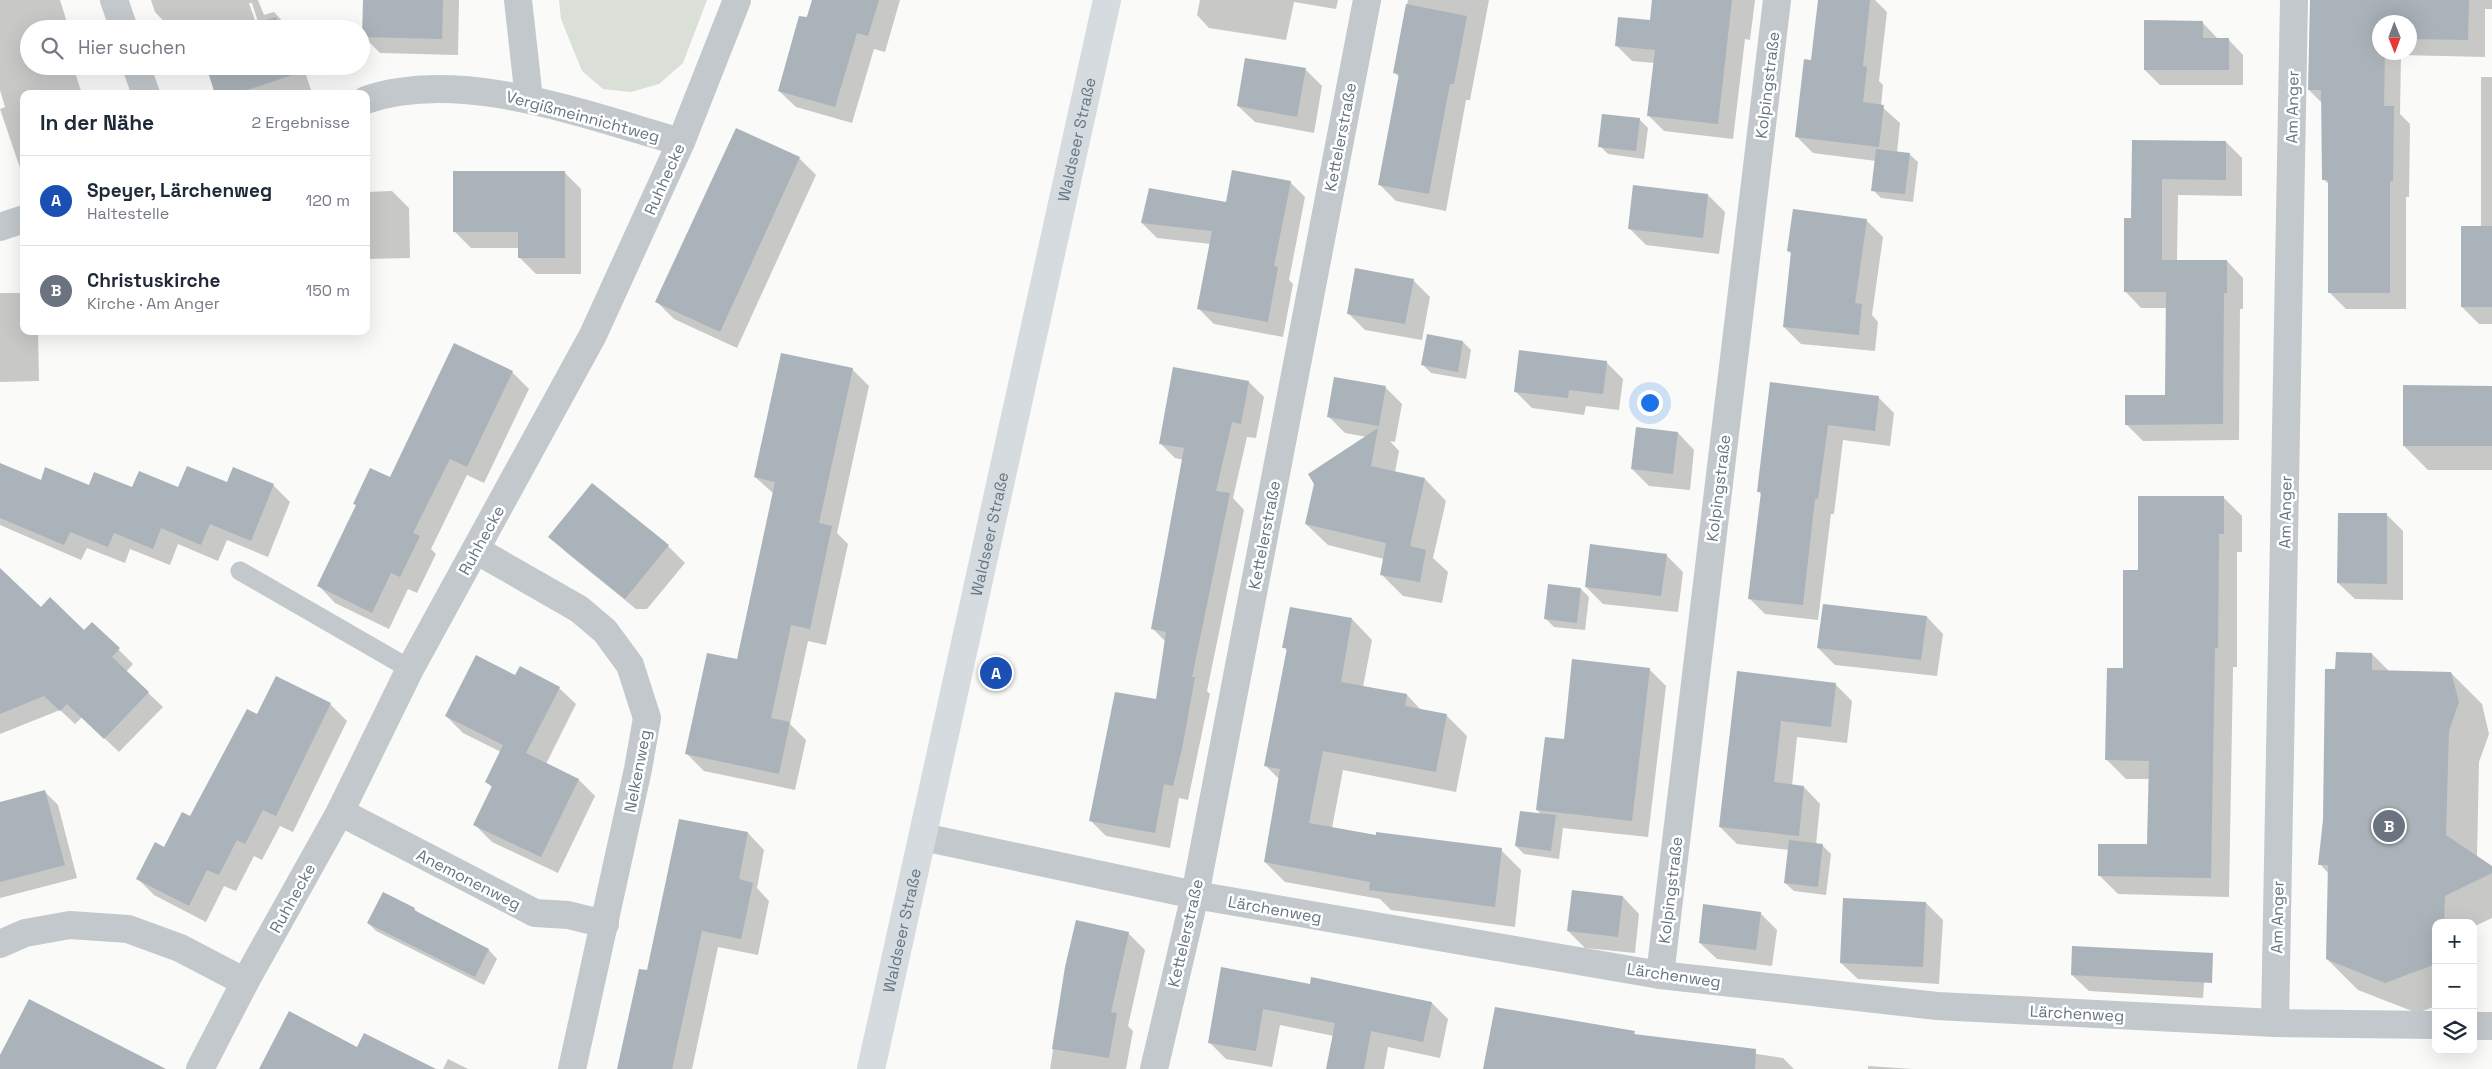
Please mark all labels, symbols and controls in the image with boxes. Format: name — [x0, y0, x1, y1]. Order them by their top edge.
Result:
north arrow — [2372, 15, 2417, 60]
search box — [20, 20, 370, 75]
street label: Kolpingstraße — [1751, 30, 1784, 140]
icon: search — [38, 34, 66, 62]
text: Hier suchen — [78, 35, 186, 60]
street label: Am Anger — [2281, 70, 2304, 144]
street label: Waldseer Straße — [1053, 75, 1101, 204]
street label: Kettelerstraße — [1320, 81, 1361, 193]
street label: Vergißmeinnichtweg — [504, 86, 662, 147]
text: In der Nähe — [40, 109, 154, 136]
text: 2 Ergebnisse — [251, 112, 350, 133]
street label: Ruhhecke — [639, 140, 690, 218]
text: Speyer, Lärchenweg — [87, 178, 272, 203]
text: A — [51, 190, 61, 211]
text: 120 m — [306, 190, 350, 211]
text: Haltestelle — [87, 203, 169, 224]
text: Christuskirche — [87, 268, 220, 293]
text: B — [51, 280, 61, 301]
text: 150 m — [306, 280, 350, 301]
text: Kirche · Am Anger — [87, 293, 220, 314]
your location — [1637, 390, 1663, 416]
street label: Kolpingstraße — [1702, 433, 1735, 543]
street label: Waldseer Straße — [966, 470, 1014, 598]
street label: Am Anger — [2274, 475, 2297, 549]
street label: Kettelerstraße — [1244, 479, 1285, 591]
street label: Ruhhecke — [454, 502, 509, 579]
pin: A — [980, 654, 1012, 692]
street label: Nelkenweg — [619, 728, 656, 814]
pin: B — [2373, 807, 2405, 845]
street label: Kolpingstraße — [1654, 835, 1687, 945]
street label: Anemonenweg — [413, 844, 525, 915]
street label: Ruhhecke — [265, 860, 320, 937]
street label: Waldseer Straße — [878, 866, 926, 994]
street label: Kettelerstraße — [1163, 877, 1208, 989]
street label: Am Anger — [2266, 880, 2289, 954]
street label: Lärchenweg — [1226, 891, 1323, 928]
map controls — [2432, 919, 2477, 1054]
button: + — [2432, 919, 2477, 964]
street label: Lärchenweg — [1626, 959, 1722, 992]
button: − — [2432, 964, 2477, 1009]
street label: Lärchenweg — [2029, 1001, 2125, 1026]
button: layers — [2432, 1009, 2477, 1054]

